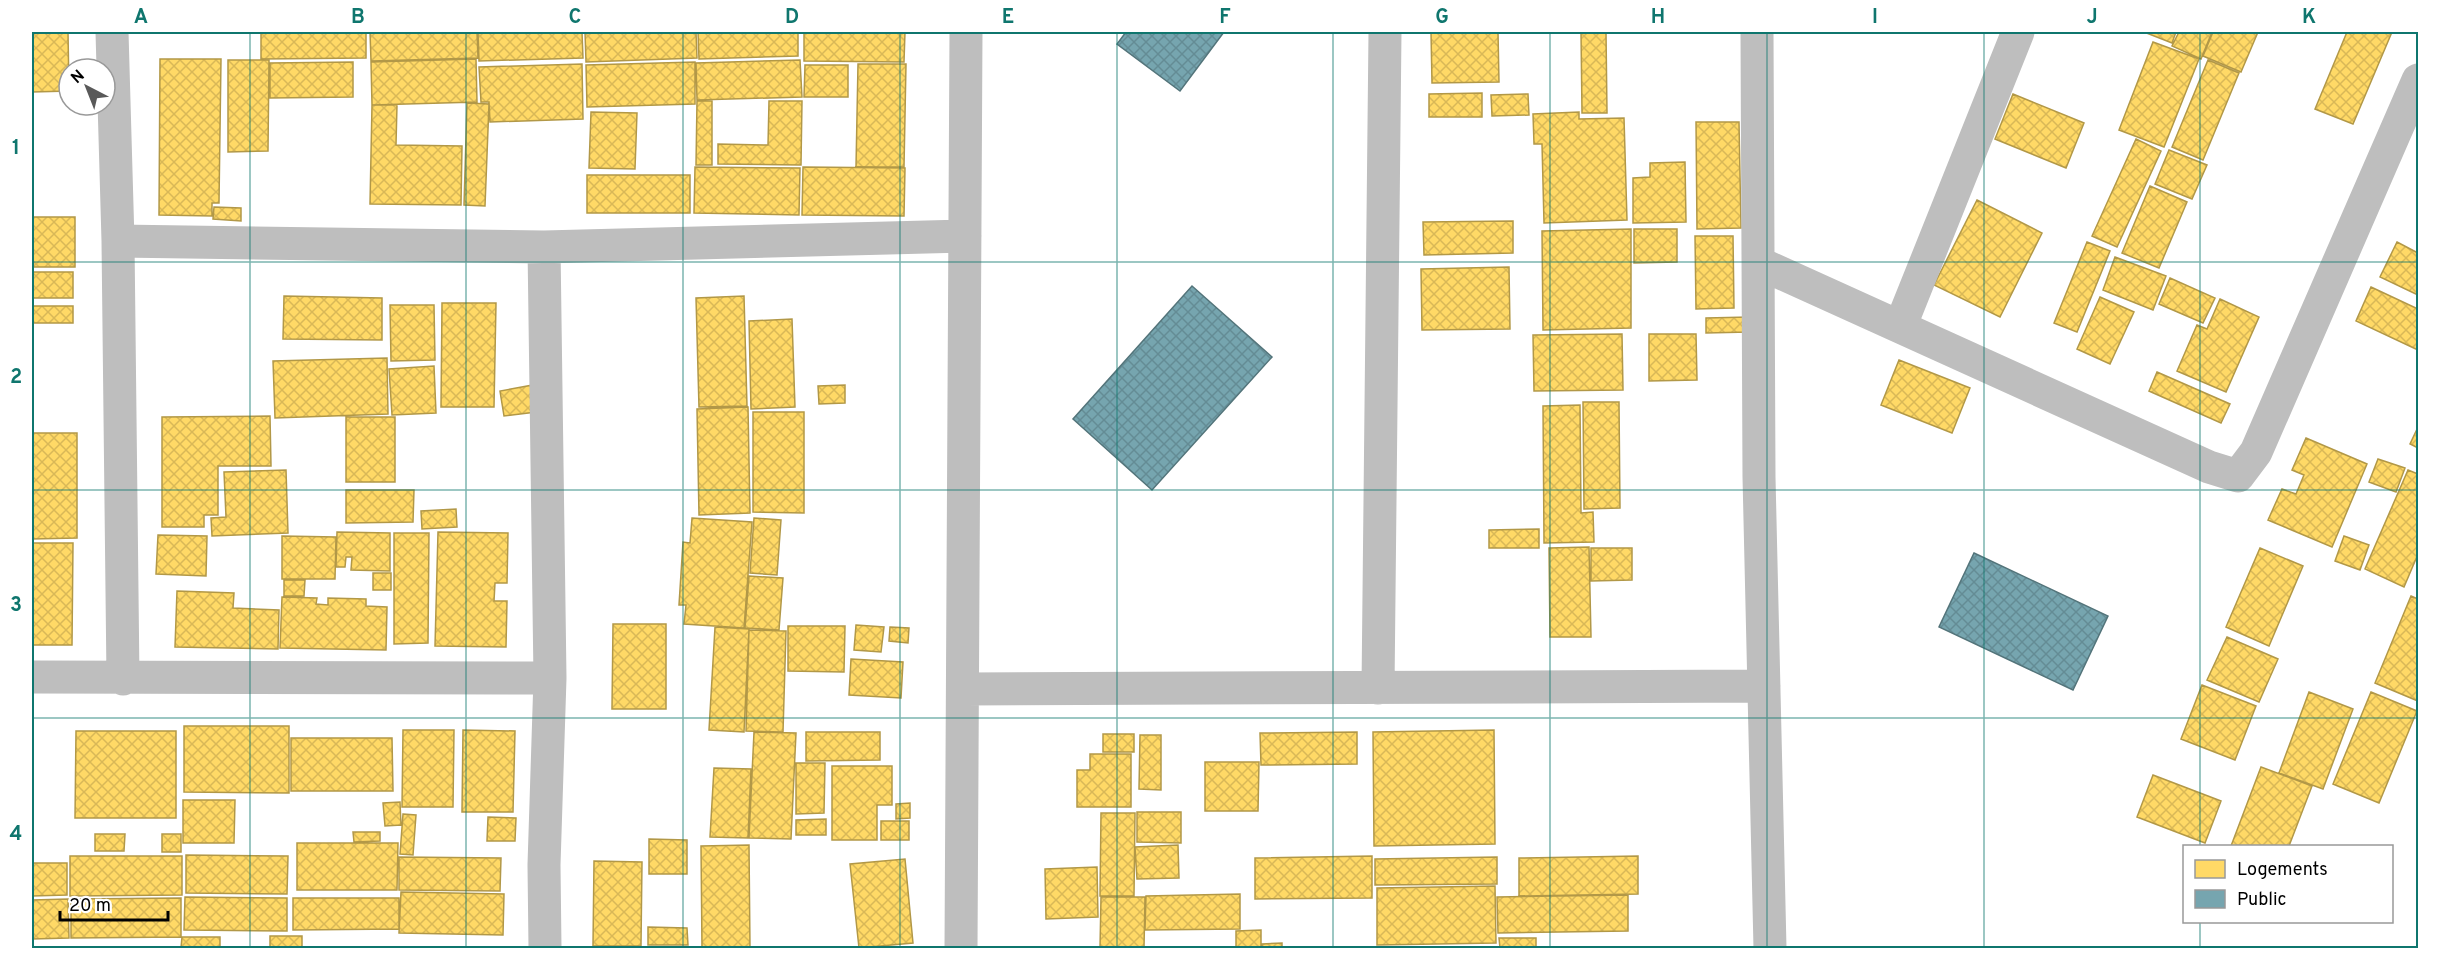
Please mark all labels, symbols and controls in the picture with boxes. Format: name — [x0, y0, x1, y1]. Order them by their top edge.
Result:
text: A — [134, 5, 148, 31]
text: B — [351, 5, 365, 31]
text: C — [569, 5, 581, 31]
text: D — [785, 5, 799, 31]
text: E — [1002, 5, 1014, 31]
text: F — [1219, 5, 1231, 31]
text: G — [1435, 5, 1449, 31]
text: H — [1651, 5, 1665, 31]
text: I — [1872, 5, 1878, 31]
text: J — [2086, 5, 2098, 31]
text: K — [2302, 5, 2316, 31]
north arrow — [57, 57, 117, 117]
text: N — [67, 66, 89, 89]
text: 1 — [12, 136, 20, 162]
text: 2 — [10, 365, 22, 391]
text: 3 — [10, 593, 22, 619]
text: 4 — [10, 822, 22, 848]
legend — [2183, 845, 2393, 923]
text: Logements — [2237, 859, 2328, 882]
scale bar — [60, 884, 168, 922]
text: Public — [2237, 889, 2287, 912]
text: 20 m — [69, 895, 111, 918]

